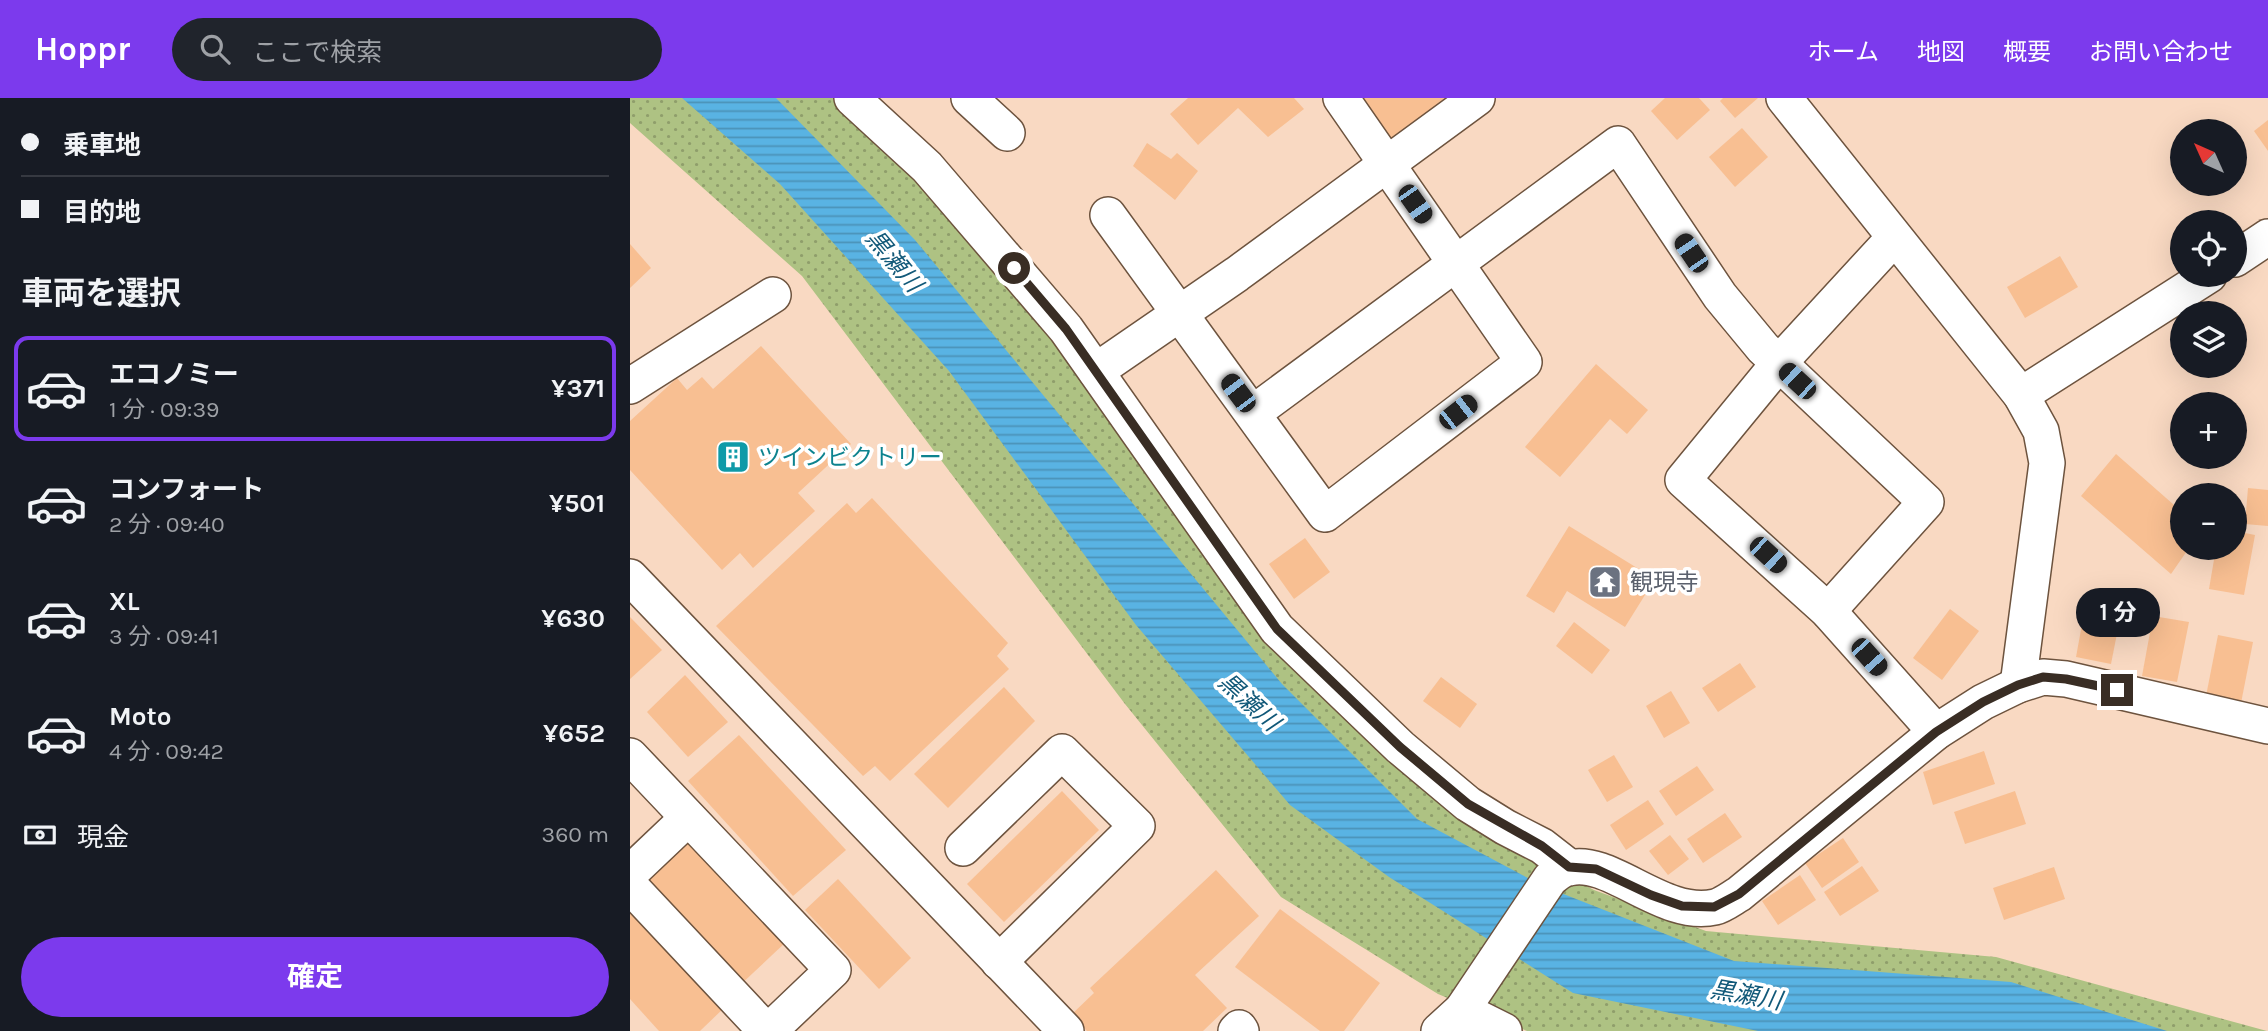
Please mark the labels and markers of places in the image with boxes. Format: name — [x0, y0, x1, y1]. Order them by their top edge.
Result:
building icon: ツインビクトリー — [714, 438, 752, 476]
place label: ツインビクトリー — [758, 444, 942, 471]
temple icon: 観現寺 — [1586, 563, 1624, 601]
place label: 観現寺 — [1630, 569, 1699, 596]

